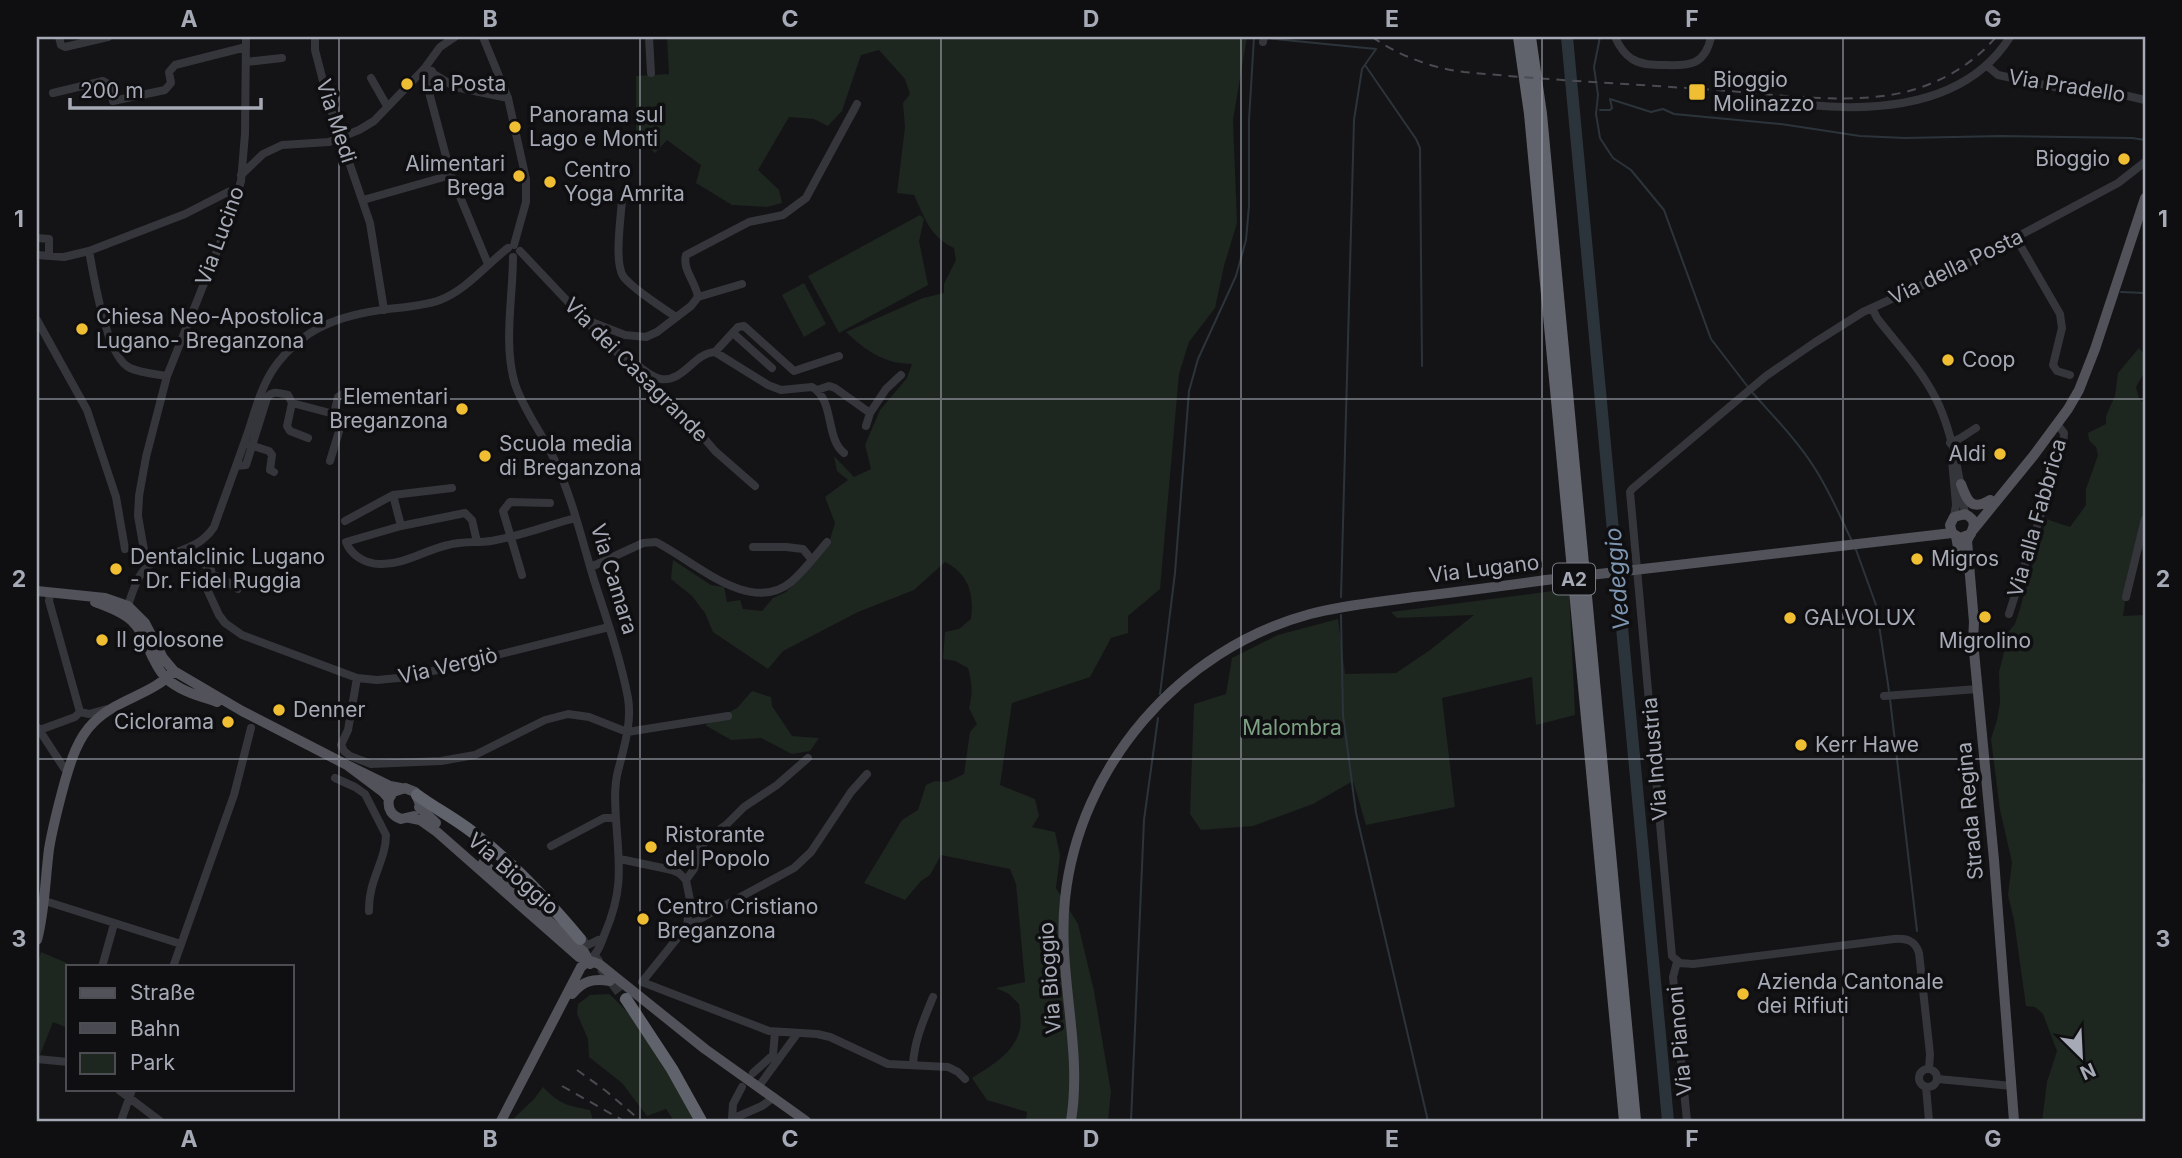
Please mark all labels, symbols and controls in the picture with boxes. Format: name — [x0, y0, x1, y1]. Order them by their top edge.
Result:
text: A — [180, 5, 198, 33]
text: B — [482, 5, 498, 33]
text: C — [781, 5, 799, 33]
text: D — [1083, 5, 1099, 33]
text: E — [1385, 5, 1399, 33]
text: F — [1685, 5, 1699, 33]
text: G — [1984, 5, 2002, 33]
street label: Via Pradello — [2007, 64, 2127, 107]
scale bar — [70, 66, 261, 110]
place label: Bioggio Molinazzo — [1713, 67, 1814, 116]
place label: La Posta — [421, 71, 506, 96]
street label: Via Medi — [311, 76, 362, 166]
marker: La Posta — [399, 76, 415, 92]
text: 200 m — [80, 78, 144, 103]
marker: Bioggio Molinazzo — [1687, 82, 1707, 102]
place label: Panorama sul Lago e Monti — [529, 102, 664, 151]
marker: Panorama sul Lago e Monti — [507, 119, 523, 135]
place label: Bioggio — [2035, 146, 2110, 171]
place label: Alimentari Brega — [405, 151, 505, 200]
marker: Bioggio — [2116, 151, 2132, 167]
place label: Centro Yoga Amrita — [564, 157, 685, 206]
marker: Alimentari Brega — [511, 168, 527, 184]
marker: Centro Yoga Amrita — [542, 174, 558, 190]
street label: Via Lucino — [190, 183, 249, 289]
text: 1 — [14, 205, 24, 233]
text: 1 — [2158, 205, 2168, 233]
street label: Via della Posta — [1885, 223, 2027, 310]
street label: Via dei Casagrande — [559, 292, 714, 447]
place label: Chiesa Neo-Apostolica Lugano- Breganzona — [96, 304, 324, 353]
marker: Chiesa Neo-Apostolica Lugano- Breganzona — [74, 321, 90, 337]
place label: Coop — [1962, 347, 2015, 372]
marker: Coop — [1940, 352, 1956, 368]
place label: Elementari Breganzona — [329, 384, 448, 433]
marker: Elementari Breganzona — [454, 401, 470, 417]
place label: Scuola media di Breganzona — [499, 431, 642, 480]
street label: Via alla Fabbrica — [2002, 436, 2071, 600]
place label: Aldi — [1948, 441, 1986, 466]
marker: Aldi — [1992, 446, 2008, 462]
marker: Scuola media di Breganzona — [477, 448, 493, 464]
street label: Via Camara — [586, 521, 643, 637]
water label: Vedeggio — [1599, 527, 1635, 631]
place label: Dentalclinic Lugano - Dr. Fidel Ruggia — [130, 544, 325, 593]
place label: Migros — [1931, 546, 1999, 571]
street label: Via Lugano — [1427, 549, 1541, 588]
marker: Migros — [1909, 551, 1925, 567]
marker: Dentalclinic Lugano - Dr. Fidel Ruggia — [108, 561, 124, 577]
road number: A2 — [1553, 564, 1595, 594]
text: 2 — [12, 565, 26, 593]
text: 2 — [2156, 565, 2170, 593]
place label: GALVOLUX — [1804, 605, 1916, 630]
marker: Migrolino — [1977, 609, 1993, 625]
marker: GALVOLUX — [1782, 610, 1798, 626]
place label: Il golosone — [116, 627, 224, 652]
place label: Migrolino — [1939, 628, 2031, 653]
marker: Il golosone — [94, 632, 110, 648]
street label: Via Vergiò — [396, 642, 500, 689]
street label: Via Industria — [1637, 696, 1672, 822]
place label: Denner — [293, 697, 365, 722]
marker: Denner — [271, 702, 287, 718]
place label: Ciclorama — [114, 709, 214, 734]
marker: Ciclorama — [220, 714, 236, 730]
park label: Malombra — [1242, 715, 1342, 740]
place label: Kerr Hawe — [1815, 732, 1919, 757]
marker: Kerr Hawe — [1793, 737, 1809, 753]
street label: Strada Regina — [1951, 741, 1988, 881]
place label: Ristorante del Popolo — [665, 822, 770, 871]
street label: Via Bioggio — [463, 827, 564, 920]
marker: Ristorante del Popolo — [643, 839, 659, 855]
place label: Centro Cristiano Breganzona — [657, 894, 818, 943]
marker: Centro Cristiano Breganzona — [635, 911, 651, 927]
street label: Via Bioggio — [1033, 921, 1066, 1035]
text: 3 — [12, 925, 26, 953]
text: 3 — [2156, 925, 2170, 953]
legend — [66, 965, 294, 1092]
place label: Azienda Cantonale dei Rifiuti — [1757, 969, 1944, 1018]
text: Straße — [130, 980, 195, 1005]
street label: Via Pianoni — [1662, 985, 1697, 1097]
marker: Azienda Cantonale dei Rifiuti — [1735, 986, 1751, 1002]
text: Bahn — [130, 1016, 180, 1041]
north arrow — [2046, 1021, 2116, 1092]
text: Park — [130, 1050, 175, 1075]
text: N — [2076, 1058, 2099, 1085]
text: A — [180, 1125, 198, 1153]
text: B — [482, 1125, 498, 1153]
text: C — [781, 1125, 799, 1153]
text: D — [1083, 1125, 1099, 1153]
text: E — [1385, 1125, 1399, 1153]
text: F — [1685, 1125, 1699, 1153]
text: G — [1984, 1125, 2002, 1153]

